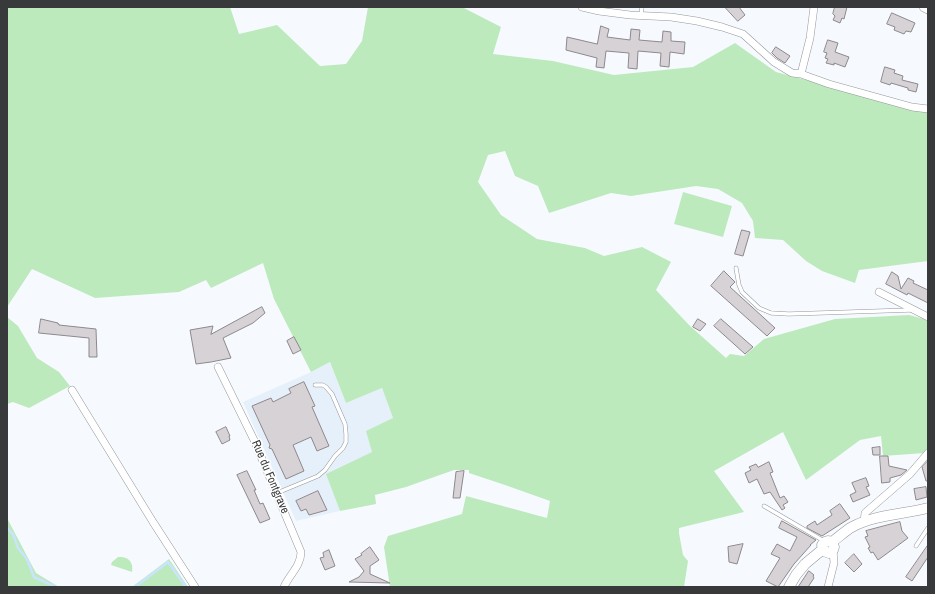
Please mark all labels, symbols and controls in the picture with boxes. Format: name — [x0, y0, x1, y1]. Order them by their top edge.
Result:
street label: Rue du Fontgrave — [248, 438, 292, 516]

